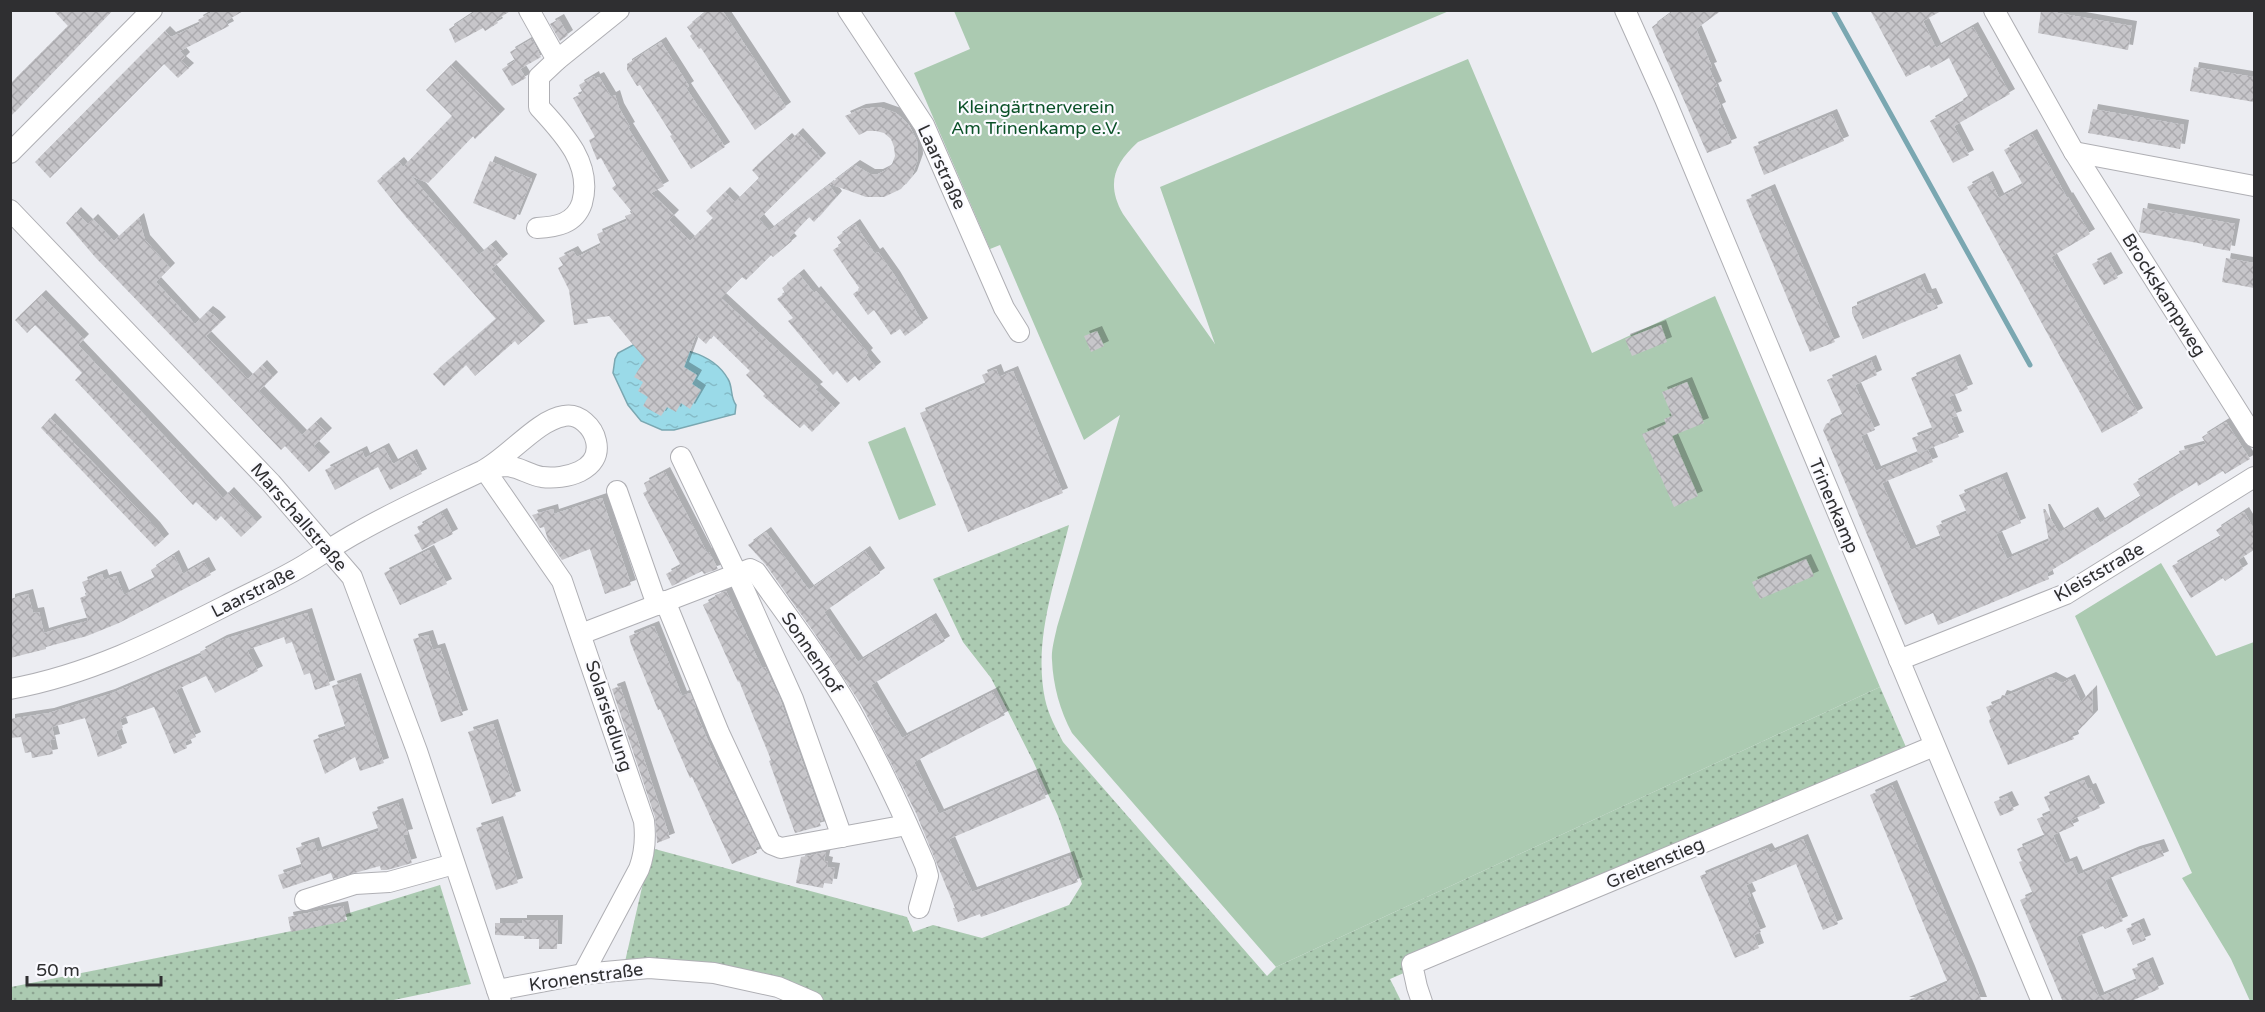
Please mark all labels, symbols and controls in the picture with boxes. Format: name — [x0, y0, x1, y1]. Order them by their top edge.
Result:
park label: Kleingärtnerverein Am Trinenkamp e.V. — [951, 96, 1121, 139]
street label: Laarstraße — [913, 121, 971, 213]
street label: Brockskampweg — [2117, 229, 2211, 361]
street label: Trinenkamp — [1804, 455, 1864, 557]
street label: Marschallstraße — [246, 458, 352, 576]
street label: Kleiststraße — [2050, 537, 2148, 607]
street label: Laarstraße — [207, 562, 299, 622]
street label: Sonnenhof — [777, 608, 847, 698]
street label: Solarsiedlung — [581, 657, 637, 775]
street label: Greitenstieg — [1603, 832, 1707, 894]
scale bar — [27, 949, 160, 987]
street label: Kronenstraße — [527, 958, 645, 996]
text: 50 m — [36, 959, 80, 981]

